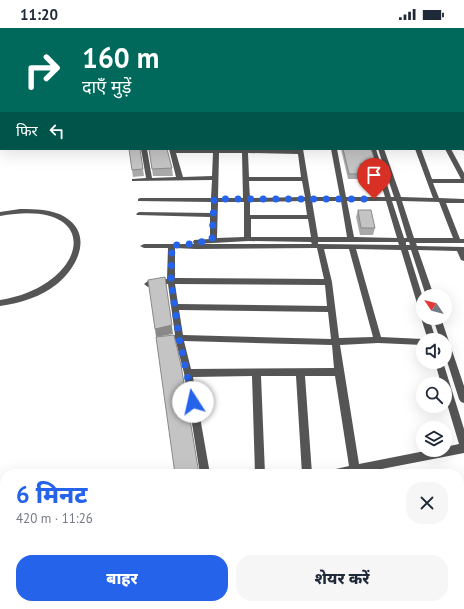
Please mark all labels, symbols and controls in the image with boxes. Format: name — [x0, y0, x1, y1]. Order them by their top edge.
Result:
text: 11:20 — [20, 5, 58, 24]
text: 160 m — [82, 39, 159, 76]
icon: right — [16, 44, 68, 96]
text: दाएँ मुड़ें — [82, 75, 131, 98]
icon: left — [46, 120, 68, 142]
text: फिर — [16, 121, 38, 140]
pin — [357, 158, 391, 199]
icon: arrive — [363, 164, 385, 186]
north arrow — [416, 289, 452, 325]
map controls — [416, 289, 452, 457]
button: sound — [416, 333, 452, 369]
button: search — [416, 377, 452, 413]
position arrow — [172, 381, 214, 423]
button: layers — [416, 421, 452, 457]
text: 6 मिनट — [16, 479, 87, 510]
button: close — [406, 482, 448, 524]
text: 420 m · 11:26 — [16, 510, 93, 527]
button: बाहर — [16, 555, 228, 601]
button: शेयर करें — [236, 555, 448, 601]

